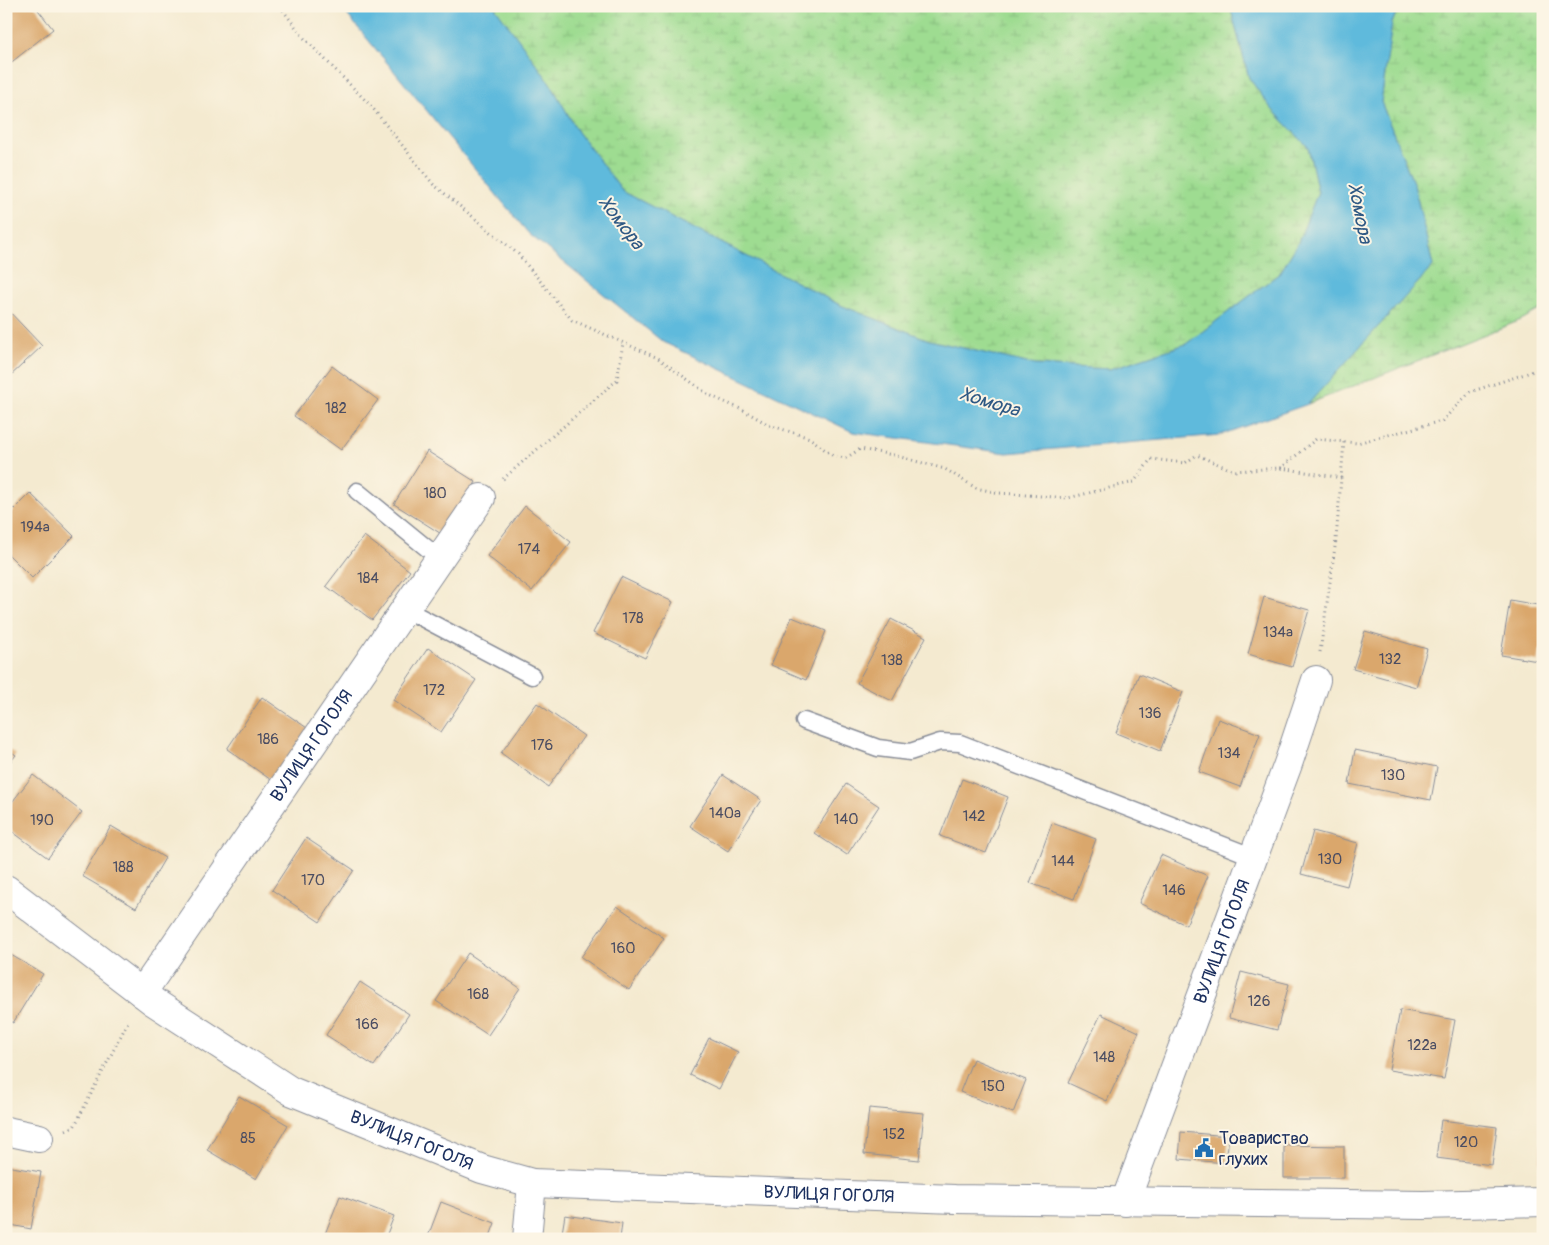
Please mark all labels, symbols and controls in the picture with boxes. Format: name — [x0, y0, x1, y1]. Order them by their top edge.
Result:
water label: Хомора — [1342, 181, 1378, 247]
water label: Хомора — [593, 191, 650, 255]
water label: Хомора — [957, 382, 1023, 423]
house number: 182 — [325, 399, 347, 418]
house number: 180 — [423, 484, 447, 503]
house number: 194а — [20, 518, 50, 537]
house number: 174 — [518, 540, 541, 559]
house number: 184 — [357, 569, 379, 588]
house number: 178 — [622, 609, 644, 628]
house number: 134а — [1263, 623, 1293, 642]
house number: 132 — [1379, 650, 1401, 669]
house number: 138 — [881, 651, 903, 670]
house number: 172 — [423, 681, 445, 700]
street label: ВУЛИЦЯ ГОГОЛЯ — [265, 685, 358, 806]
house number: 136 — [1139, 704, 1161, 723]
house number: 186 — [257, 730, 279, 749]
house number: 176 — [531, 736, 553, 755]
house number: 134 — [1218, 744, 1241, 763]
house number: 130 — [1381, 766, 1405, 785]
house number: 140а — [709, 804, 741, 823]
house number: 142 — [963, 807, 985, 826]
house number: 140 — [834, 810, 858, 829]
house number: 190 — [30, 811, 54, 830]
house number: 130 — [1318, 850, 1342, 869]
house number: 144 — [1051, 852, 1075, 871]
house number: 188 — [113, 858, 134, 877]
house number: 170 — [301, 871, 325, 890]
street label: ВУЛИЦЯ ГОГОЛЯ — [1189, 876, 1256, 1007]
house number: 146 — [1162, 881, 1186, 900]
house number: 160 — [611, 939, 635, 958]
house number: 168 — [467, 985, 490, 1004]
house number: 126 — [1248, 992, 1270, 1011]
house number: 166 — [355, 1015, 379, 1034]
house number: 122а — [1407, 1036, 1437, 1055]
house number: 148 — [1093, 1048, 1115, 1067]
house number: 150 — [981, 1077, 1005, 1096]
street label: ВУЛИЦЯ ГОГОЛЯ — [347, 1105, 477, 1176]
house number: 152 — [883, 1125, 905, 1144]
place label: Товариство глухих — [1219, 1127, 1309, 1171]
house number: 85 — [240, 1129, 256, 1148]
house number: 120 — [1454, 1133, 1478, 1152]
public building icon: Товариство глухих — [1193, 1137, 1215, 1159]
street label: ВУЛИЦЯ ГОГОЛЯ — [763, 1181, 895, 1209]

